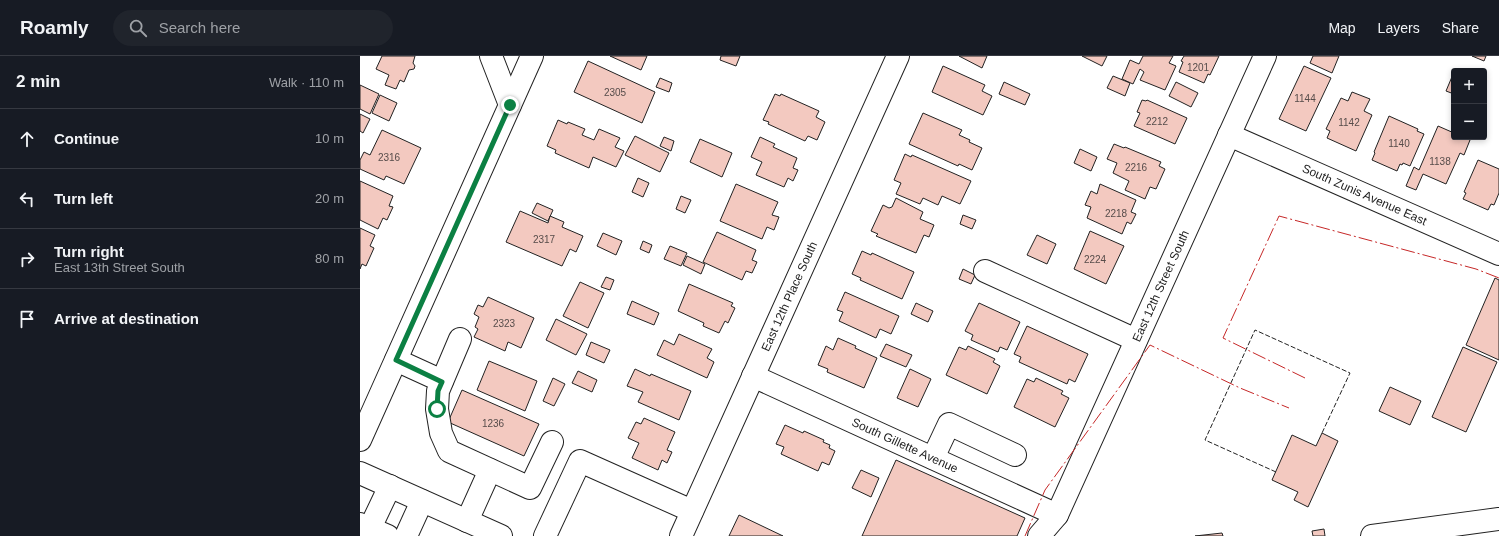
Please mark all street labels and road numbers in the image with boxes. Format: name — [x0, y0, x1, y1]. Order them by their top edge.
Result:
street label: South Zunis Avenue East — [1300, 161, 1430, 229]
street label: East 12th Street South — [1129, 228, 1192, 344]
street label: East 12th Place South — [758, 239, 820, 353]
street label: South Gillette Avenue — [849, 415, 961, 476]

